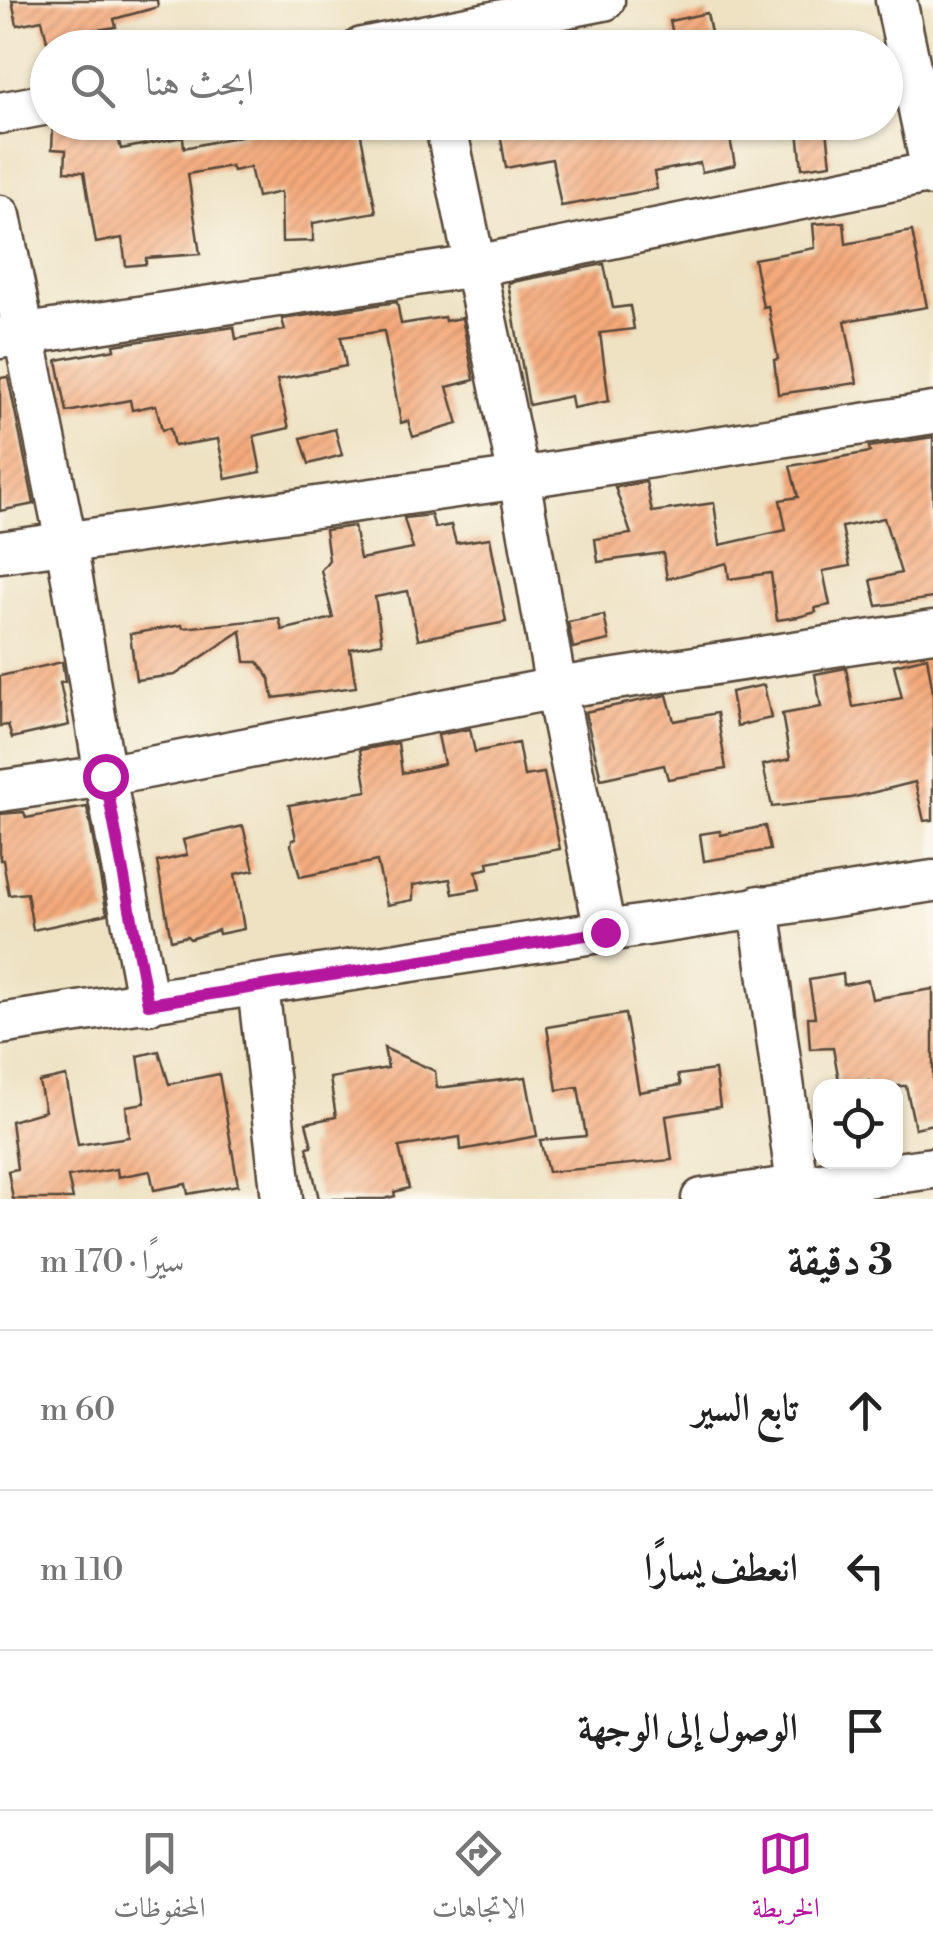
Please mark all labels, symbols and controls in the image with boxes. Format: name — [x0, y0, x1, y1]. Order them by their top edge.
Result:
search box — [30, 30, 903, 140]
icon: search — [65, 58, 120, 113]
text: ابحث هنا — [145, 60, 254, 107]
route start — [83, 754, 129, 800]
route end — [583, 910, 629, 956]
map controls — [813, 1079, 903, 1169]
button: locate — [813, 1079, 903, 1169]
text: 3 دقيقة — [788, 1235, 893, 1288]
text: سيرًا · 170 m — [40, 1242, 185, 1282]
icon: ahead — [838, 1383, 893, 1438]
text: تابع السير — [693, 1385, 798, 1432]
text: 60 m — [40, 1390, 115, 1430]
icon: left — [838, 1543, 893, 1598]
text: انعطف يسارًا — [644, 1545, 798, 1592]
text: 110 m — [40, 1550, 123, 1590]
icon: arrive — [838, 1703, 893, 1758]
text: الوصول إلى الوجهة — [578, 1705, 798, 1752]
tab: المحفوظات — [113, 1826, 205, 1935]
tab: الاتجاهات — [432, 1826, 525, 1935]
tab: الخريطة — [752, 1826, 820, 1935]

